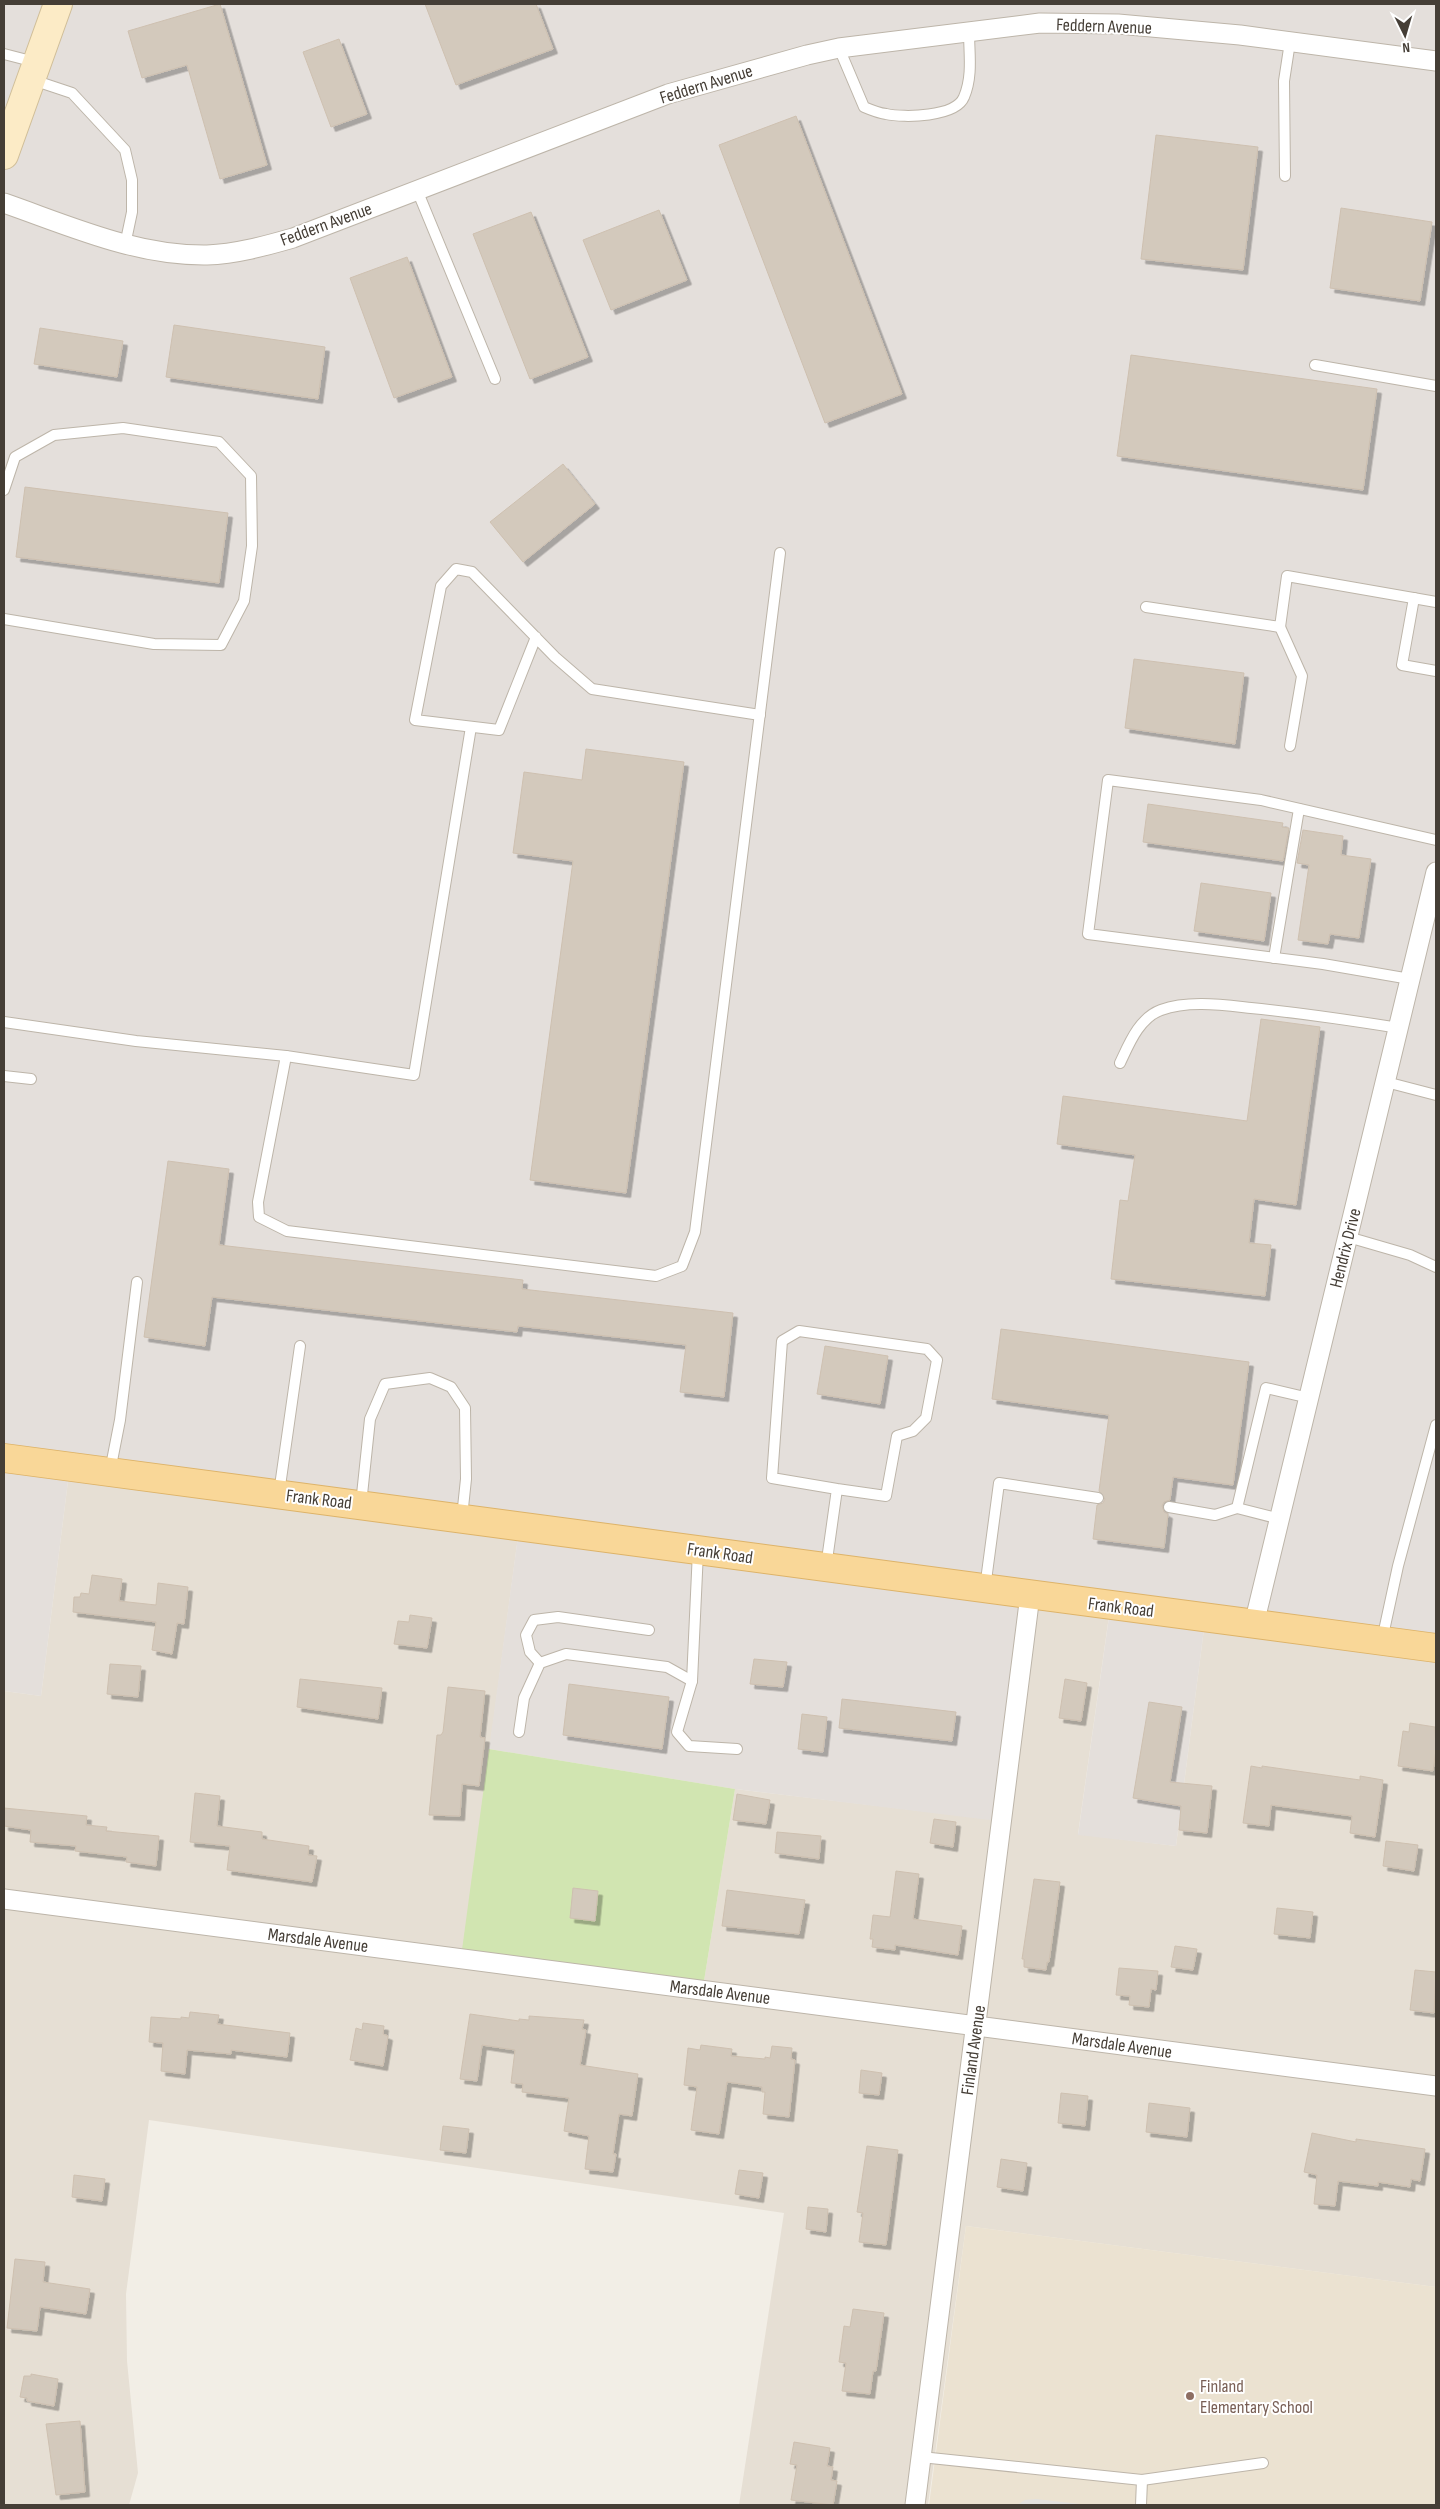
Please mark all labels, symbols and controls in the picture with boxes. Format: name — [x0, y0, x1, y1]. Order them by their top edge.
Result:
north arrow — [1380, 10, 1430, 60]
street label: Feddern Avenue — [1056, 14, 1152, 39]
text: N — [1402, 39, 1411, 56]
street label: Feddern Avenue — [657, 60, 755, 109]
street label: Feddern Avenue — [278, 198, 375, 251]
street label: Hendrix Drive — [1325, 1206, 1365, 1290]
street label: Frank Road — [285, 1485, 353, 1514]
street label: Frank Road — [686, 1539, 754, 1568]
street label: Frank Road — [1087, 1593, 1155, 1622]
street label: Marsdale Avenue — [267, 1924, 369, 1957]
street label: Marsdale Avenue — [669, 1976, 771, 2009]
street label: Finland Avenue — [957, 2004, 990, 2096]
street label: Marsdale Avenue — [1071, 2028, 1173, 2063]
place label: Finland Elementary School — [1200, 2376, 1313, 2418]
marker: Finland Elementary School — [1184, 2390, 1196, 2402]

